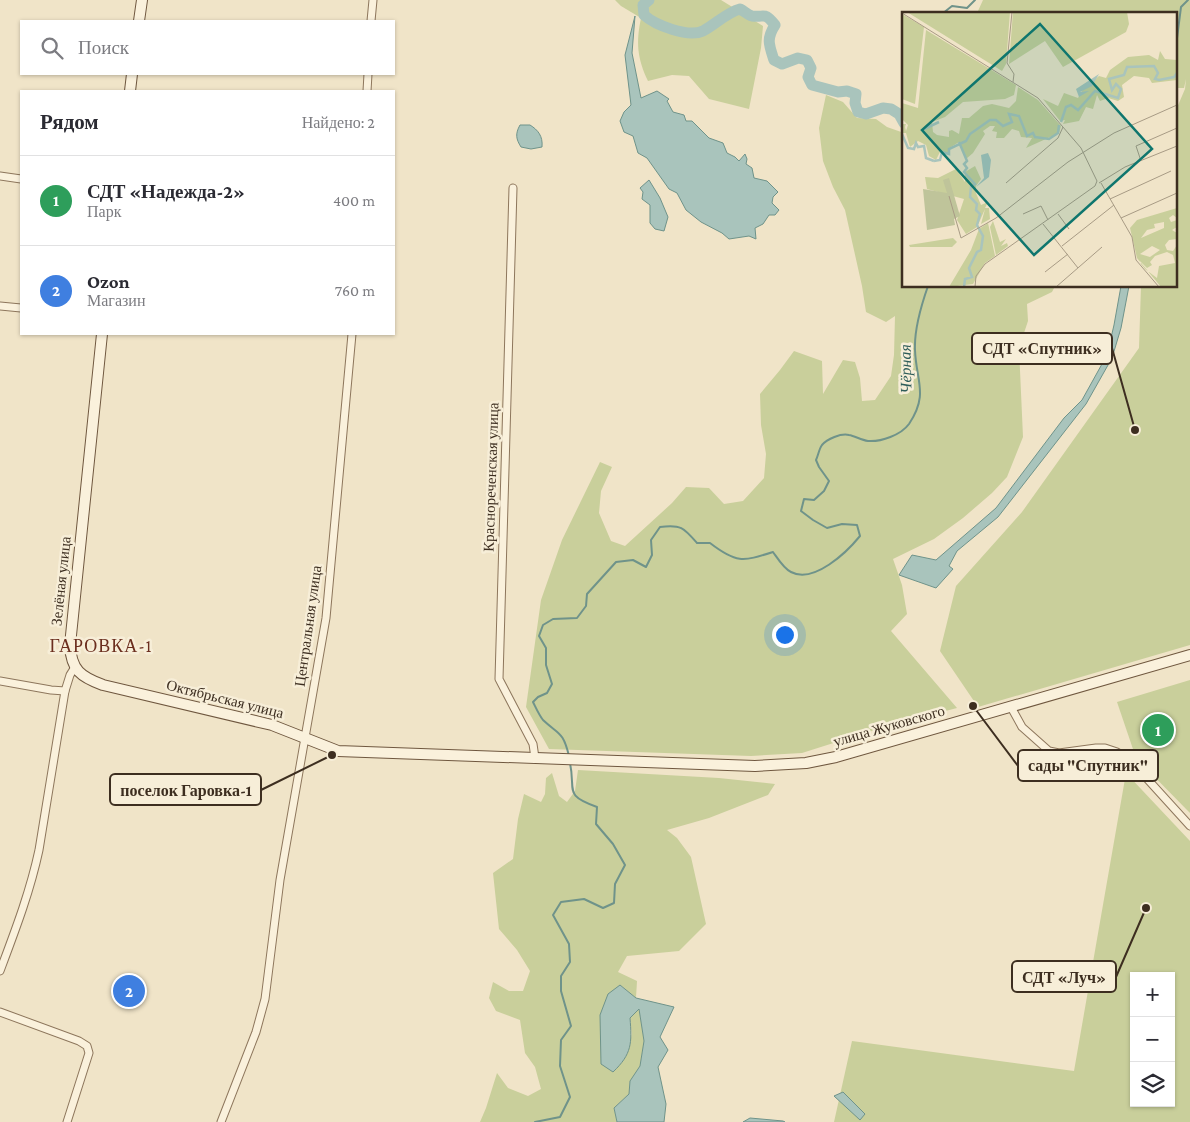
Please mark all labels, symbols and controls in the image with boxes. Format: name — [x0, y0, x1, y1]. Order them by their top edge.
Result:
inset map — [902, 12, 1178, 288]
search box — [20, 20, 395, 75]
icon: search — [38, 34, 66, 62]
text: Поиск — [78, 37, 129, 58]
text: Рядом — [40, 110, 99, 134]
text: Найдено: 2 — [302, 114, 375, 131]
text: СДТ «Надежда-2» — [87, 181, 245, 202]
text: 1 — [53, 192, 59, 209]
text: 400 m — [333, 192, 375, 209]
text: Парк — [87, 203, 121, 220]
text: Ozon — [87, 271, 130, 292]
text: 2 — [52, 282, 60, 299]
text: 760 m — [335, 282, 375, 299]
text: Магазин — [87, 292, 145, 309]
callout: СДТ «Спутник» — [972, 333, 1112, 364]
text: СДТ «Спутник» — [982, 340, 1102, 358]
water label: Чёрная — [897, 344, 915, 394]
street label: Краснореченская улица — [480, 402, 502, 552]
street label: Зелёная улица — [48, 535, 74, 626]
street label: Центральная улица — [292, 564, 324, 688]
your location — [772, 622, 798, 648]
district label: ГАРОВКА-1 — [50, 636, 152, 656]
street label: Октябрьская улица — [165, 677, 286, 721]
street label: улица Жуковского — [831, 702, 947, 750]
pin: 1 — [1142, 711, 1174, 749]
callout: сады "Спутник" — [1018, 750, 1158, 781]
text: сады "Спутник" — [1028, 757, 1148, 775]
callout: поселок Гаровка-1 — [110, 774, 261, 805]
text: поселок Гаровка-1 — [120, 782, 252, 800]
callout: СДТ «Луч» — [1012, 961, 1116, 992]
text: СДТ «Луч» — [1022, 969, 1106, 987]
pin: 2 — [113, 972, 145, 1010]
map controls — [1130, 972, 1175, 1107]
button: + — [1130, 972, 1175, 1017]
button: − — [1130, 1017, 1175, 1062]
button: layers — [1130, 1062, 1175, 1107]

